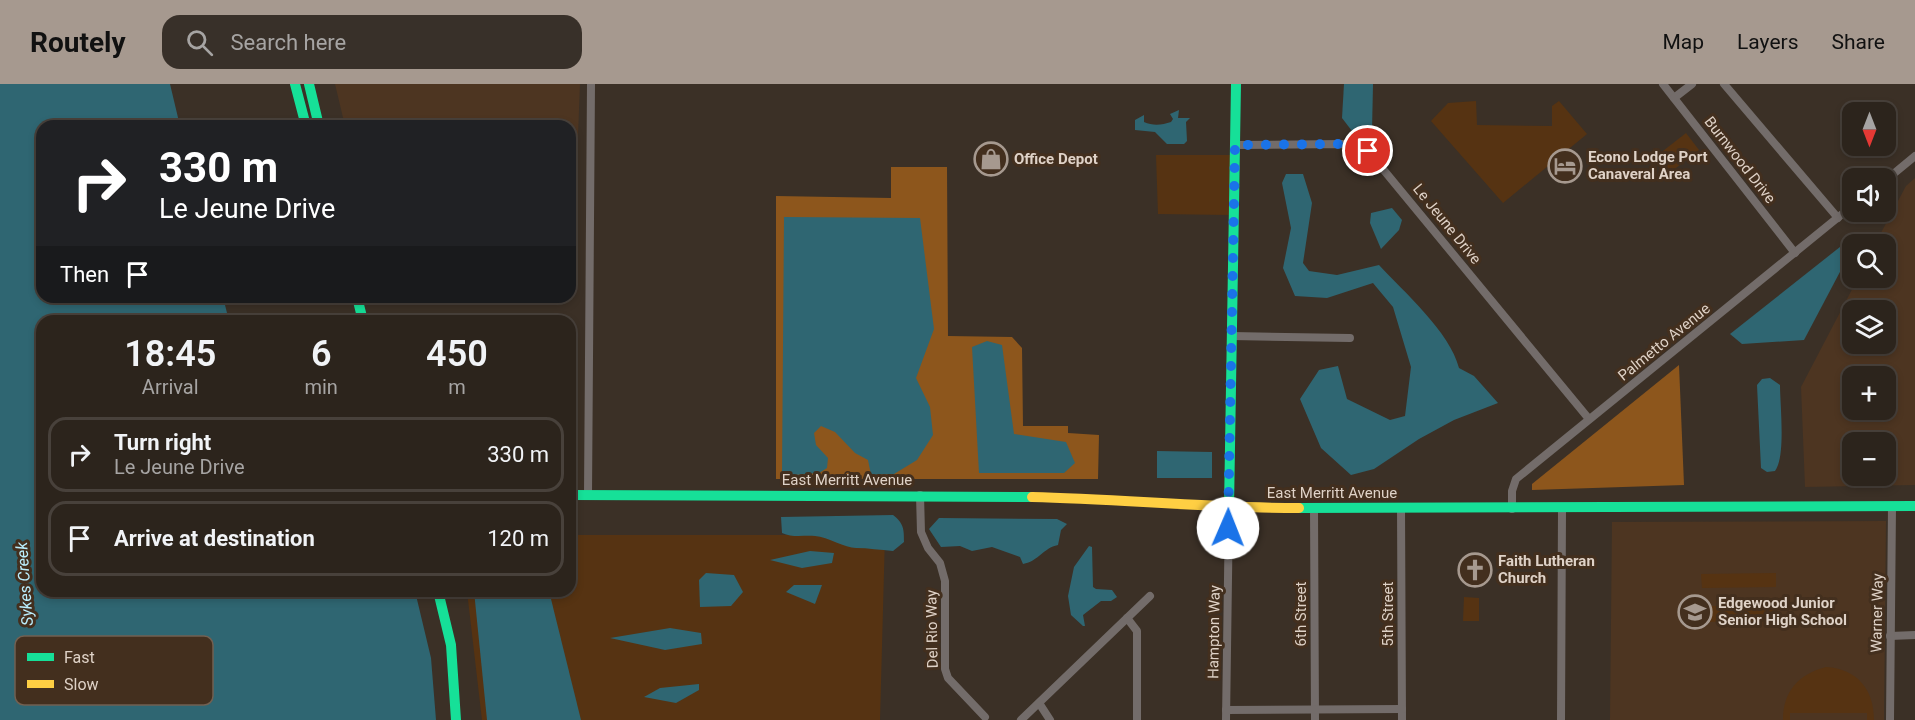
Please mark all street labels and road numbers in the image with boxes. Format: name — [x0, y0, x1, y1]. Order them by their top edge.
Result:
street label: Burnwood Drive — [1701, 113, 1780, 207]
street label: Le Jeune Drive — [1409, 180, 1485, 268]
street label: Palmetto Avenue — [1614, 299, 1714, 385]
street label: East Merritt Avenue — [782, 471, 912, 489]
street label: East Merritt Avenue — [1267, 484, 1397, 502]
street label: Warner Way — [1867, 573, 1887, 653]
street label: 6th Street — [1292, 581, 1310, 646]
street label: 5th Street — [1379, 581, 1397, 646]
street label: Hampton Way — [1204, 585, 1224, 679]
street label: Del Rio Way — [922, 590, 942, 668]

